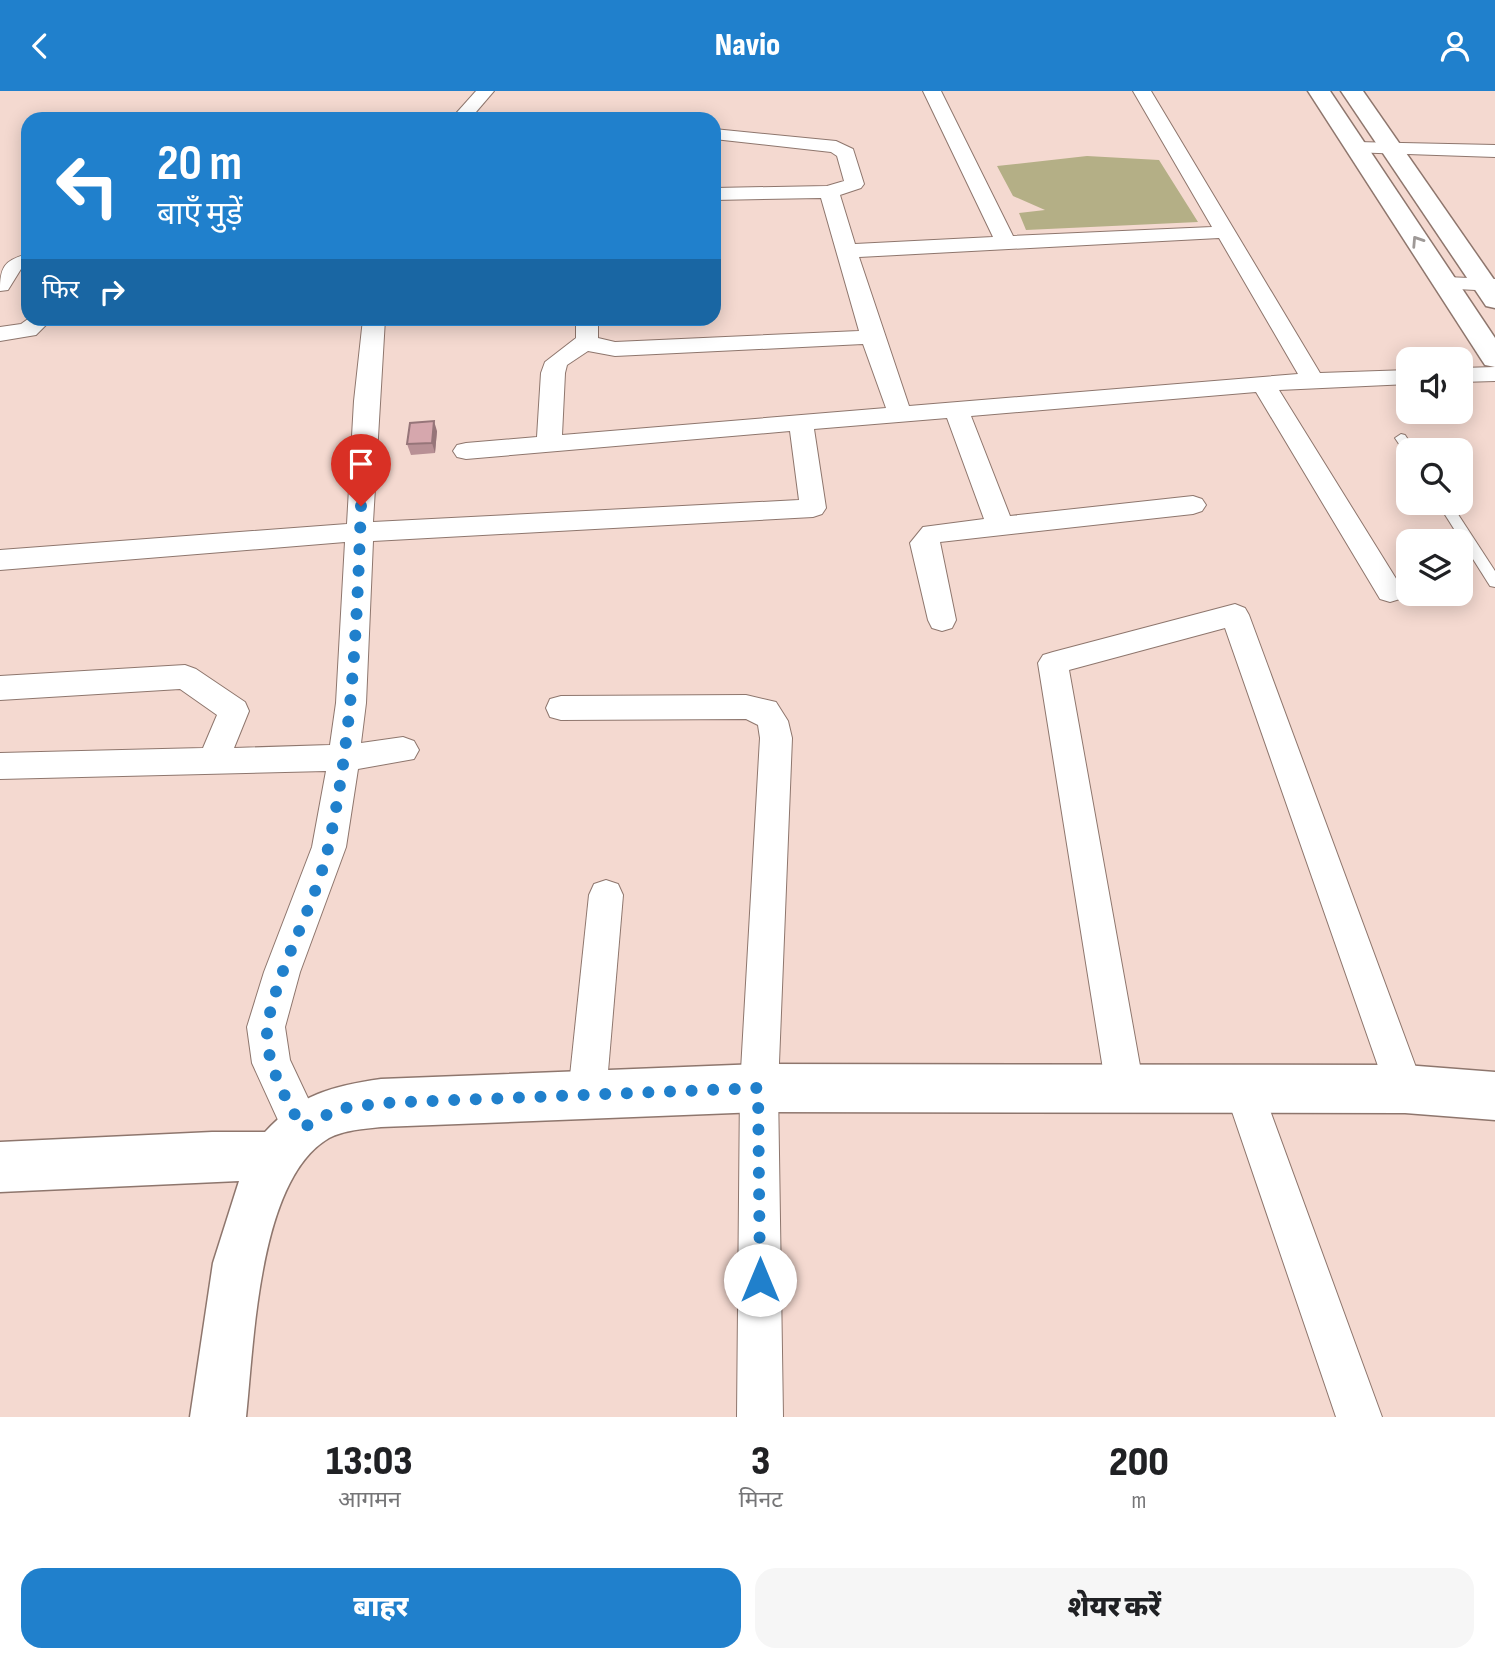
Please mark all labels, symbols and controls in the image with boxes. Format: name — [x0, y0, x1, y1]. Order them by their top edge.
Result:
text: Navio — [715, 26, 780, 65]
icon: back — [21, 27, 59, 65]
icon: person — [1436, 27, 1474, 65]
text: 20 m — [157, 135, 242, 194]
icon: left — [42, 140, 133, 231]
text: बाएँ मुड़ें — [157, 195, 243, 234]
one-way arrow — [1413, 236, 1425, 249]
icon: right — [93, 273, 131, 311]
text: फिर — [42, 275, 79, 306]
map controls — [1396, 347, 1473, 606]
button: sound — [1396, 347, 1473, 424]
pin — [331, 434, 391, 506]
button: search — [1396, 438, 1473, 515]
icon: arrive — [342, 445, 380, 483]
button: layers — [1396, 529, 1473, 606]
position arrow — [723, 1243, 797, 1317]
text: 13:03 — [326, 1436, 413, 1487]
text: 3 — [751, 1436, 770, 1487]
text: 200 — [1109, 1437, 1169, 1488]
text: आगमन — [338, 1486, 401, 1514]
text: मिनट — [739, 1486, 783, 1514]
text: m — [1132, 1487, 1146, 1515]
button: बाहर — [21, 1568, 741, 1648]
button: शेयर करें — [755, 1568, 1474, 1648]

